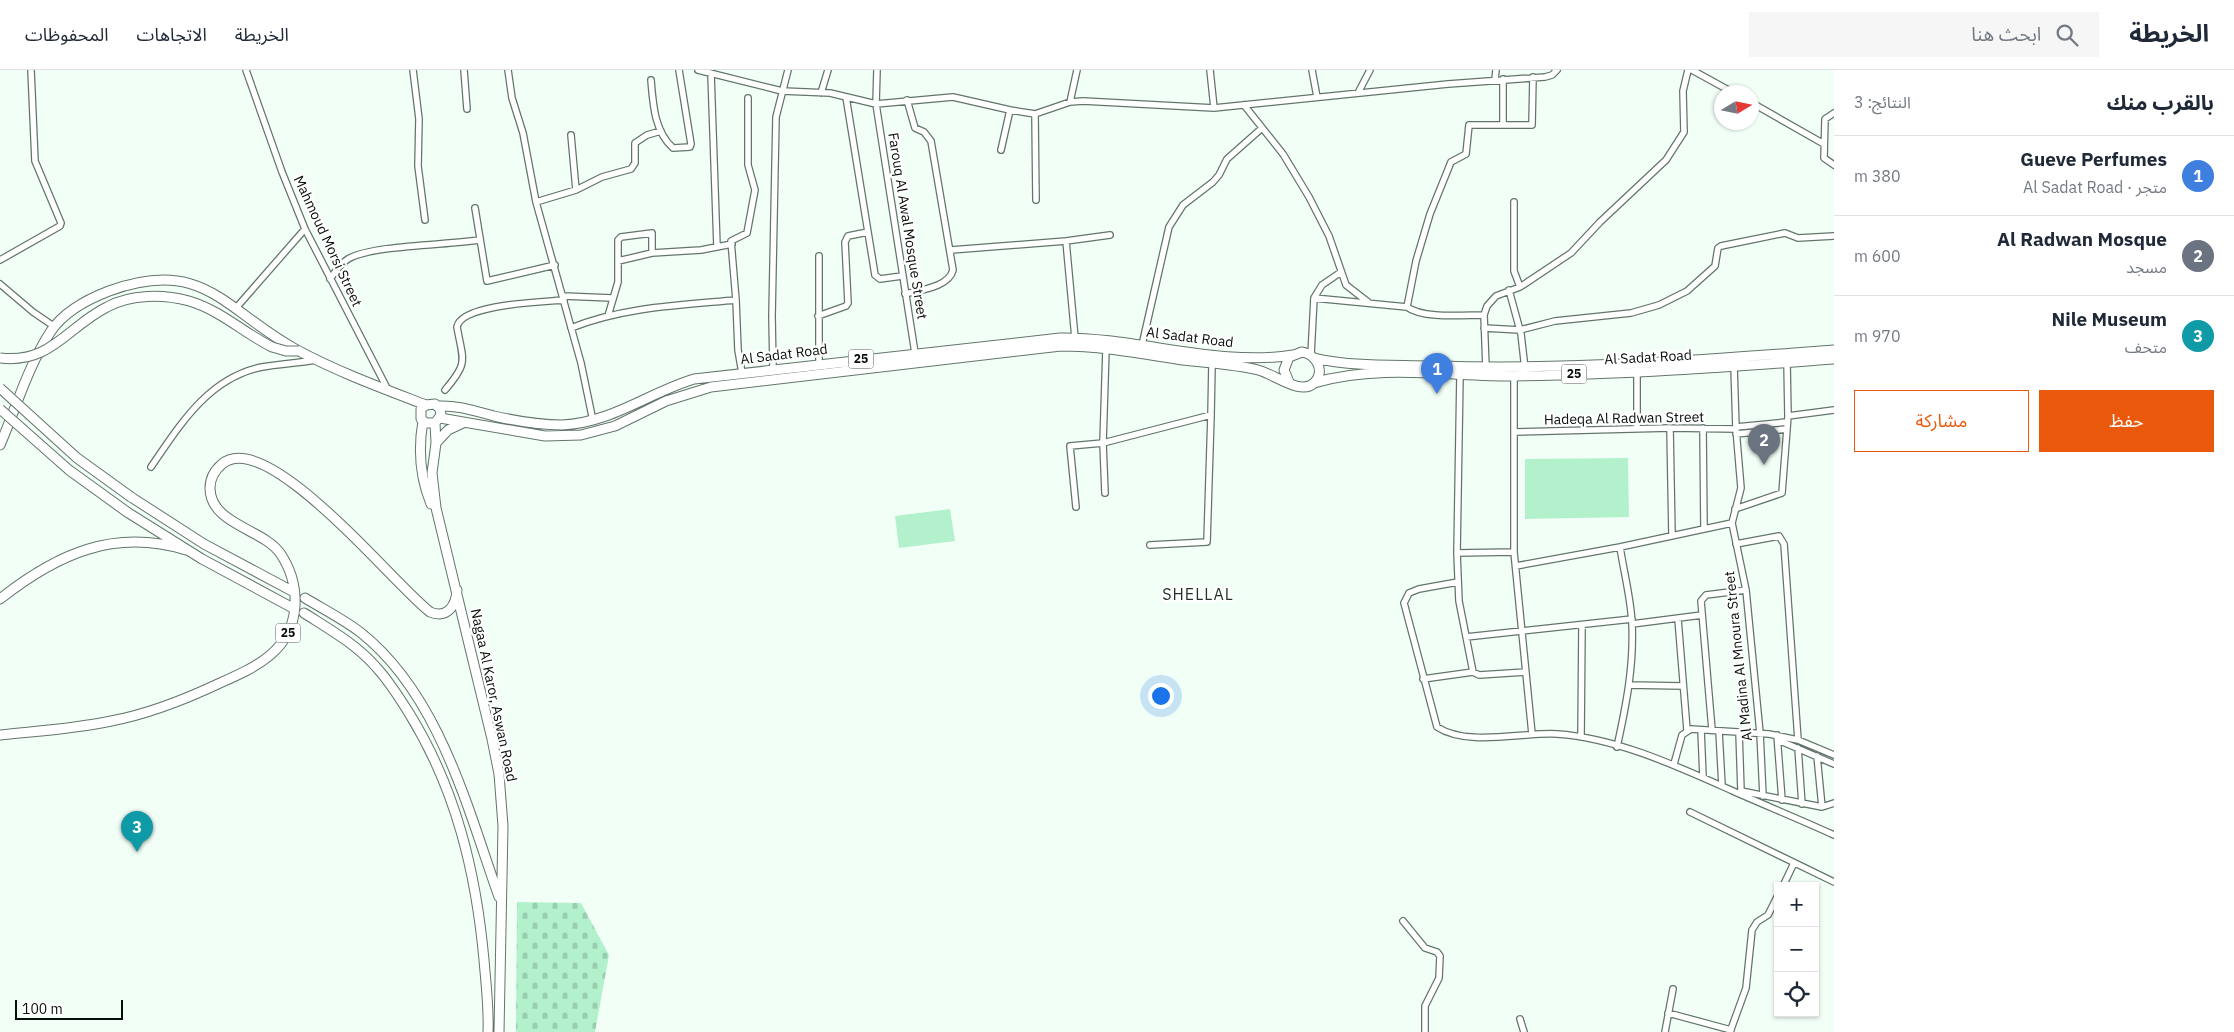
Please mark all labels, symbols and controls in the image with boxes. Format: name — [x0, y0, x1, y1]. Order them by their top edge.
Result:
search box — [1749, 12, 2099, 57]
text: الخريطة — [2129, 17, 2209, 49]
icon: search — [2053, 21, 2081, 49]
text: ابحث هنا — [1971, 22, 2041, 46]
text: المحفوظات — [25, 23, 109, 46]
text: الاتجاهات — [137, 23, 207, 46]
text: الخريطة — [235, 23, 289, 46]
north arrow — [1714, 85, 1759, 130]
text: بالقرب منك — [2107, 88, 2214, 116]
text: النتائج: 3 — [1854, 92, 1911, 112]
street label: Farouq Al Awal Mosque Street — [884, 131, 932, 321]
text: Gueve Perfumes — [2020, 147, 2167, 171]
text: 380 m — [1854, 166, 1901, 186]
text: 1 — [2193, 166, 2203, 186]
street label: Mahmoud Morsi Street — [290, 173, 366, 310]
text: متجر · Al Sadat Road — [2023, 177, 2167, 197]
text: Al Radwan Mosque — [1997, 227, 2167, 251]
text: 600 m — [1854, 246, 1901, 266]
text: 2 — [2193, 246, 2203, 266]
text: مسجد — [2126, 257, 2167, 277]
text: Nile Museum — [2051, 307, 2167, 331]
street label: Al Sadat Road — [1145, 323, 1235, 351]
text: 970 m — [1854, 326, 1901, 346]
text: 3 — [2193, 326, 2203, 346]
text: متحف — [2125, 337, 2167, 357]
street label: Al Sadat Road — [739, 340, 829, 368]
street label: Al Sadat Road — [1604, 346, 1692, 368]
road number: 25 — [848, 350, 874, 368]
pin: 1 — [1421, 353, 1453, 394]
road number: 25 — [1562, 364, 1586, 384]
button: مشاركة — [1854, 390, 2029, 452]
button: حفظ — [2039, 390, 2214, 452]
street label: Hadeqa Al Radwan Street — [1544, 408, 1704, 428]
pin: 2 — [1748, 424, 1780, 465]
street label: Al Madina Al Mnoura Street — [1720, 570, 1756, 742]
district label: SHELLAL — [1162, 584, 1234, 604]
street label: Nagaa Al Karor, Aswan Road — [467, 607, 521, 783]
road number: 25 — [276, 624, 300, 642]
your location — [1148, 683, 1174, 709]
pin: 3 — [121, 811, 153, 852]
map controls — [1774, 882, 1819, 1017]
button: + — [1774, 882, 1819, 927]
button: − — [1774, 927, 1819, 972]
button: locate — [1774, 972, 1819, 1017]
scale bar — [15, 997, 122, 1020]
text: 100 m — [22, 1000, 63, 1018]

